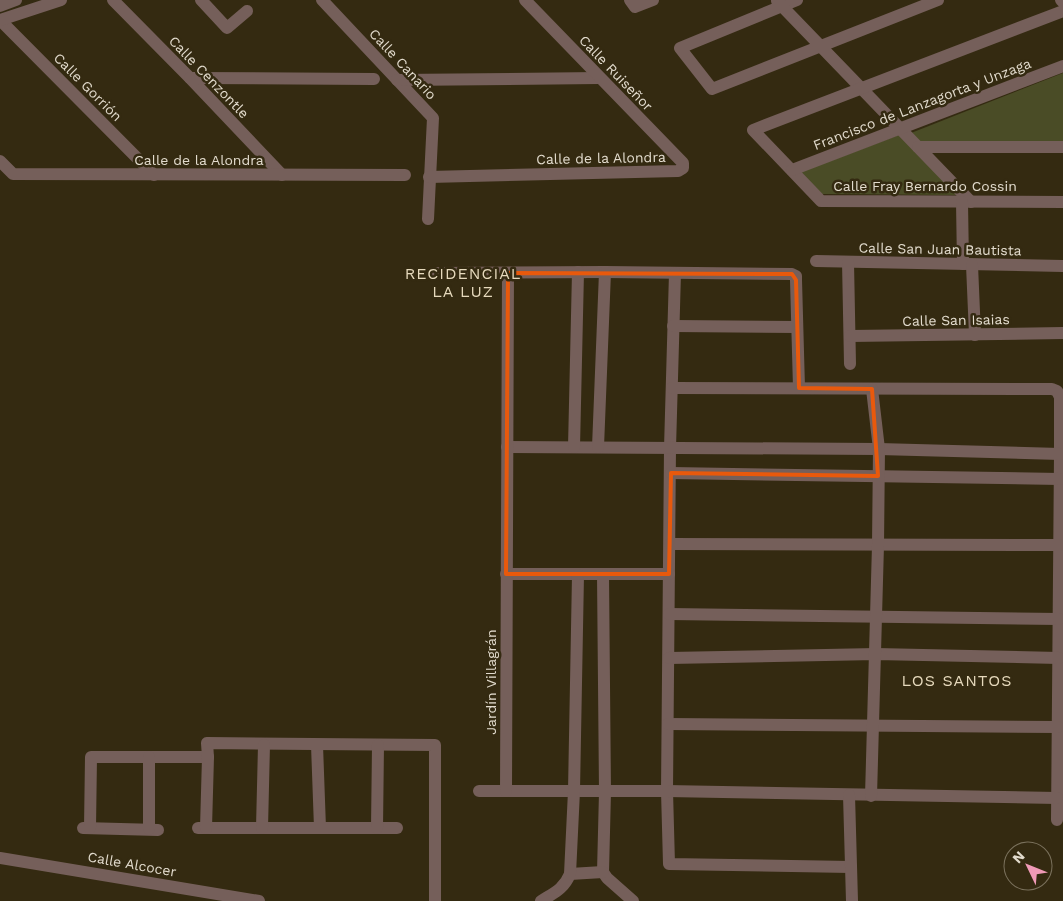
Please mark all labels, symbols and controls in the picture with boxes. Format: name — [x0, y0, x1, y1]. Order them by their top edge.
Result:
street label: Calle Canario — [366, 25, 440, 103]
street label: Calle Ruiseñor — [576, 32, 656, 114]
street label: Calle Cenzontle — [166, 33, 252, 121]
street label: Calle Gorrión — [51, 50, 125, 124]
street label: Francisco de Lanzagorta y Unzaga — [811, 55, 1033, 153]
street label: Calle de la Alondra — [536, 149, 666, 167]
street label: Calle de la Alondra — [134, 152, 264, 168]
street label: Calle Fray Bernardo Cossin — [833, 178, 1017, 194]
street label: Calle San Juan Bautista — [858, 240, 1022, 258]
district label: RECIDENCIAL LA LUZ — [405, 264, 521, 301]
street label: Calle San Isaias — [902, 311, 1010, 329]
street label: Jardín Villagrán — [483, 629, 499, 735]
district label: LOS SANTOS — [902, 671, 1012, 690]
north arrow — [1003, 841, 1053, 891]
street label: Calle Alcocer — [86, 848, 178, 880]
text: N — [1009, 848, 1028, 866]

